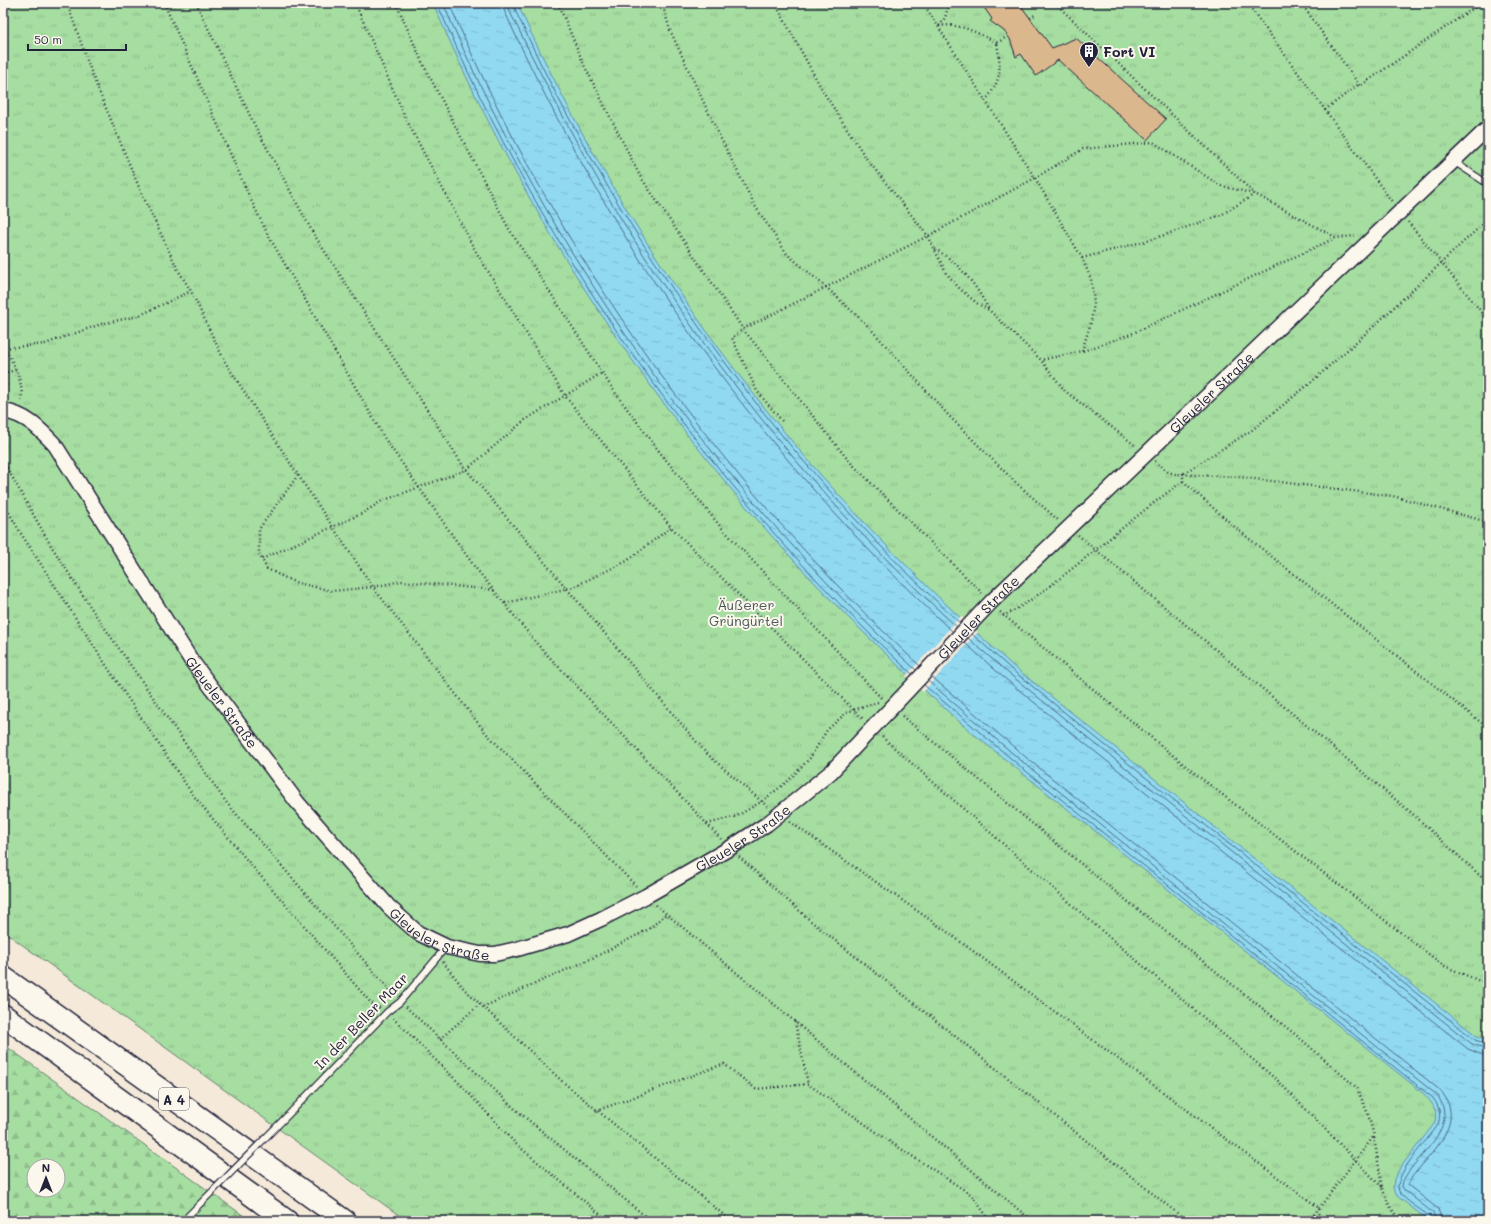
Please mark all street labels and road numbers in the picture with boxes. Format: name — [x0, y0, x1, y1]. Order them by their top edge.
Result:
street label: Gleueler Straße — [1165, 347, 1257, 437]
street label: Gleueler Straße — [933, 571, 1023, 663]
street label: Gleueler Straße — [182, 652, 263, 751]
street label: Gleueler Straße — [692, 800, 794, 876]
street label: Gleueler Straße — [386, 903, 489, 964]
street label: In der Beller Maar — [310, 968, 412, 1074]
road number: A 4 — [159, 1088, 189, 1110]

